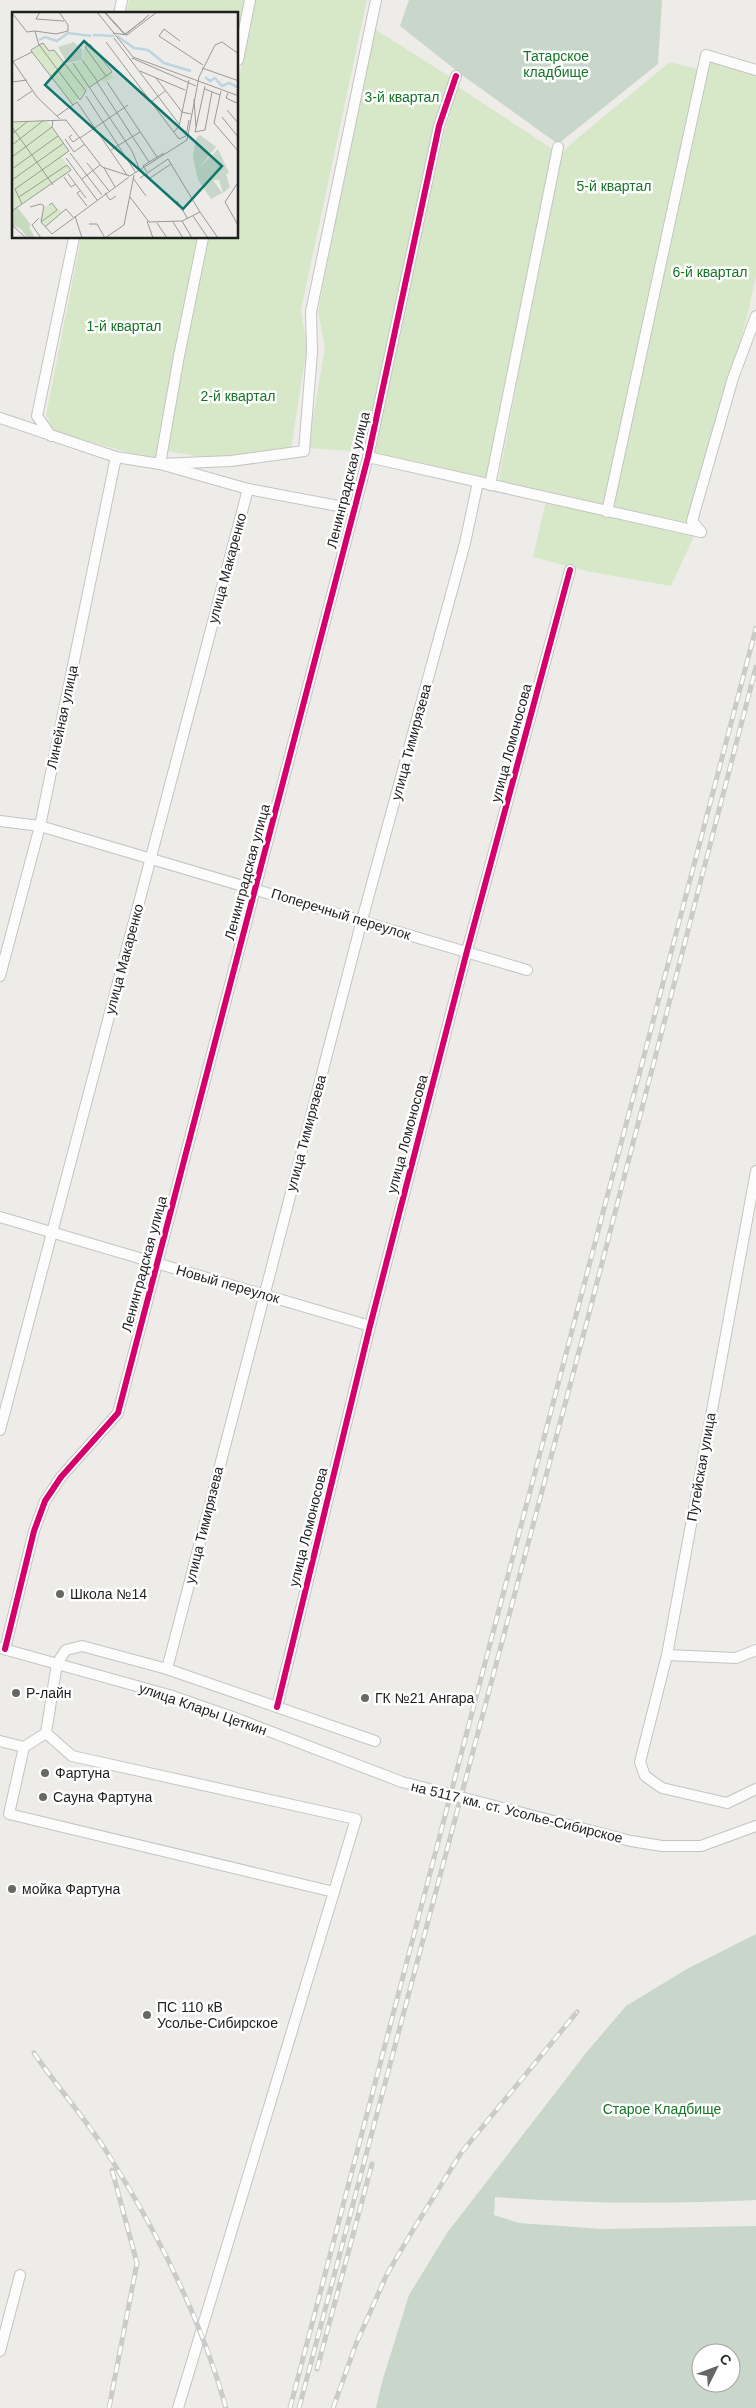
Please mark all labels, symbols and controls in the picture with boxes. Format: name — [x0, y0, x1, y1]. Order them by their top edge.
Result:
inset map — [12, 12, 239, 239]
park label: Татарское кладбище — [523, 48, 589, 80]
park label: 3-й квартал — [364, 89, 440, 105]
park label: 5-й квартал — [576, 178, 652, 194]
park label: 6-й квартал — [672, 264, 748, 280]
park label: 1-й квартал — [86, 318, 162, 334]
park label: 2-й квартал — [200, 388, 276, 404]
street label: Ленинградская улица — [323, 410, 373, 550]
street label: улица Макаренко — [205, 511, 249, 625]
street label: Линейная улица — [43, 663, 81, 770]
street label: улица Тимирязева — [388, 682, 434, 802]
street label: улица Ломоносова — [487, 682, 535, 804]
street label: Ленинградская улица — [221, 802, 273, 942]
street label: Поперечный переулок — [269, 885, 413, 943]
street label: улица Макаренко — [102, 902, 146, 1016]
street label: улица Тимирязева — [283, 1073, 329, 1193]
street label: улица Ломоносова — [383, 1073, 431, 1195]
street label: Ленинградская улица — [118, 1194, 170, 1334]
street label: Новый переулок — [174, 1262, 282, 1307]
street label: Путейская улица — [684, 1411, 718, 1523]
street label: улица Тимирязева — [182, 1465, 226, 1585]
street label: улица Ломоносова — [285, 1466, 331, 1588]
place label: Школа №14 — [70, 1586, 147, 1602]
marker: Школа №14 — [54, 1588, 66, 1600]
street label: улица Клары Цеткин — [137, 1680, 269, 1738]
place label: Р-лайн — [26, 1685, 72, 1701]
marker: Р-лайн — [10, 1687, 22, 1699]
place label: ГК №21 Ангара — [375, 1690, 475, 1706]
marker: ГК №21 Ангара — [359, 1692, 371, 1704]
place label: Фартуна — [55, 1765, 110, 1781]
marker: Фартуна — [39, 1767, 51, 1779]
street label: на 5117 км. ст. Усолье-Сибирское — [410, 1778, 625, 1846]
place label: Сауна Фартуна — [53, 1789, 153, 1805]
marker: Сауна Фартуна — [37, 1791, 49, 1803]
place label: мойка Фартуна — [22, 1881, 121, 1897]
marker: мойка Фартуна — [6, 1883, 18, 1895]
place label: ПС 110 кВ Усолье-Сибирское — [157, 1999, 278, 2031]
marker: ПС 110 кВ Усолье-Сибирское — [141, 2009, 153, 2021]
park label: Старое Кладбище — [603, 2101, 722, 2117]
north arrow — [691, 2343, 741, 2393]
text: С — [716, 2350, 735, 2368]

